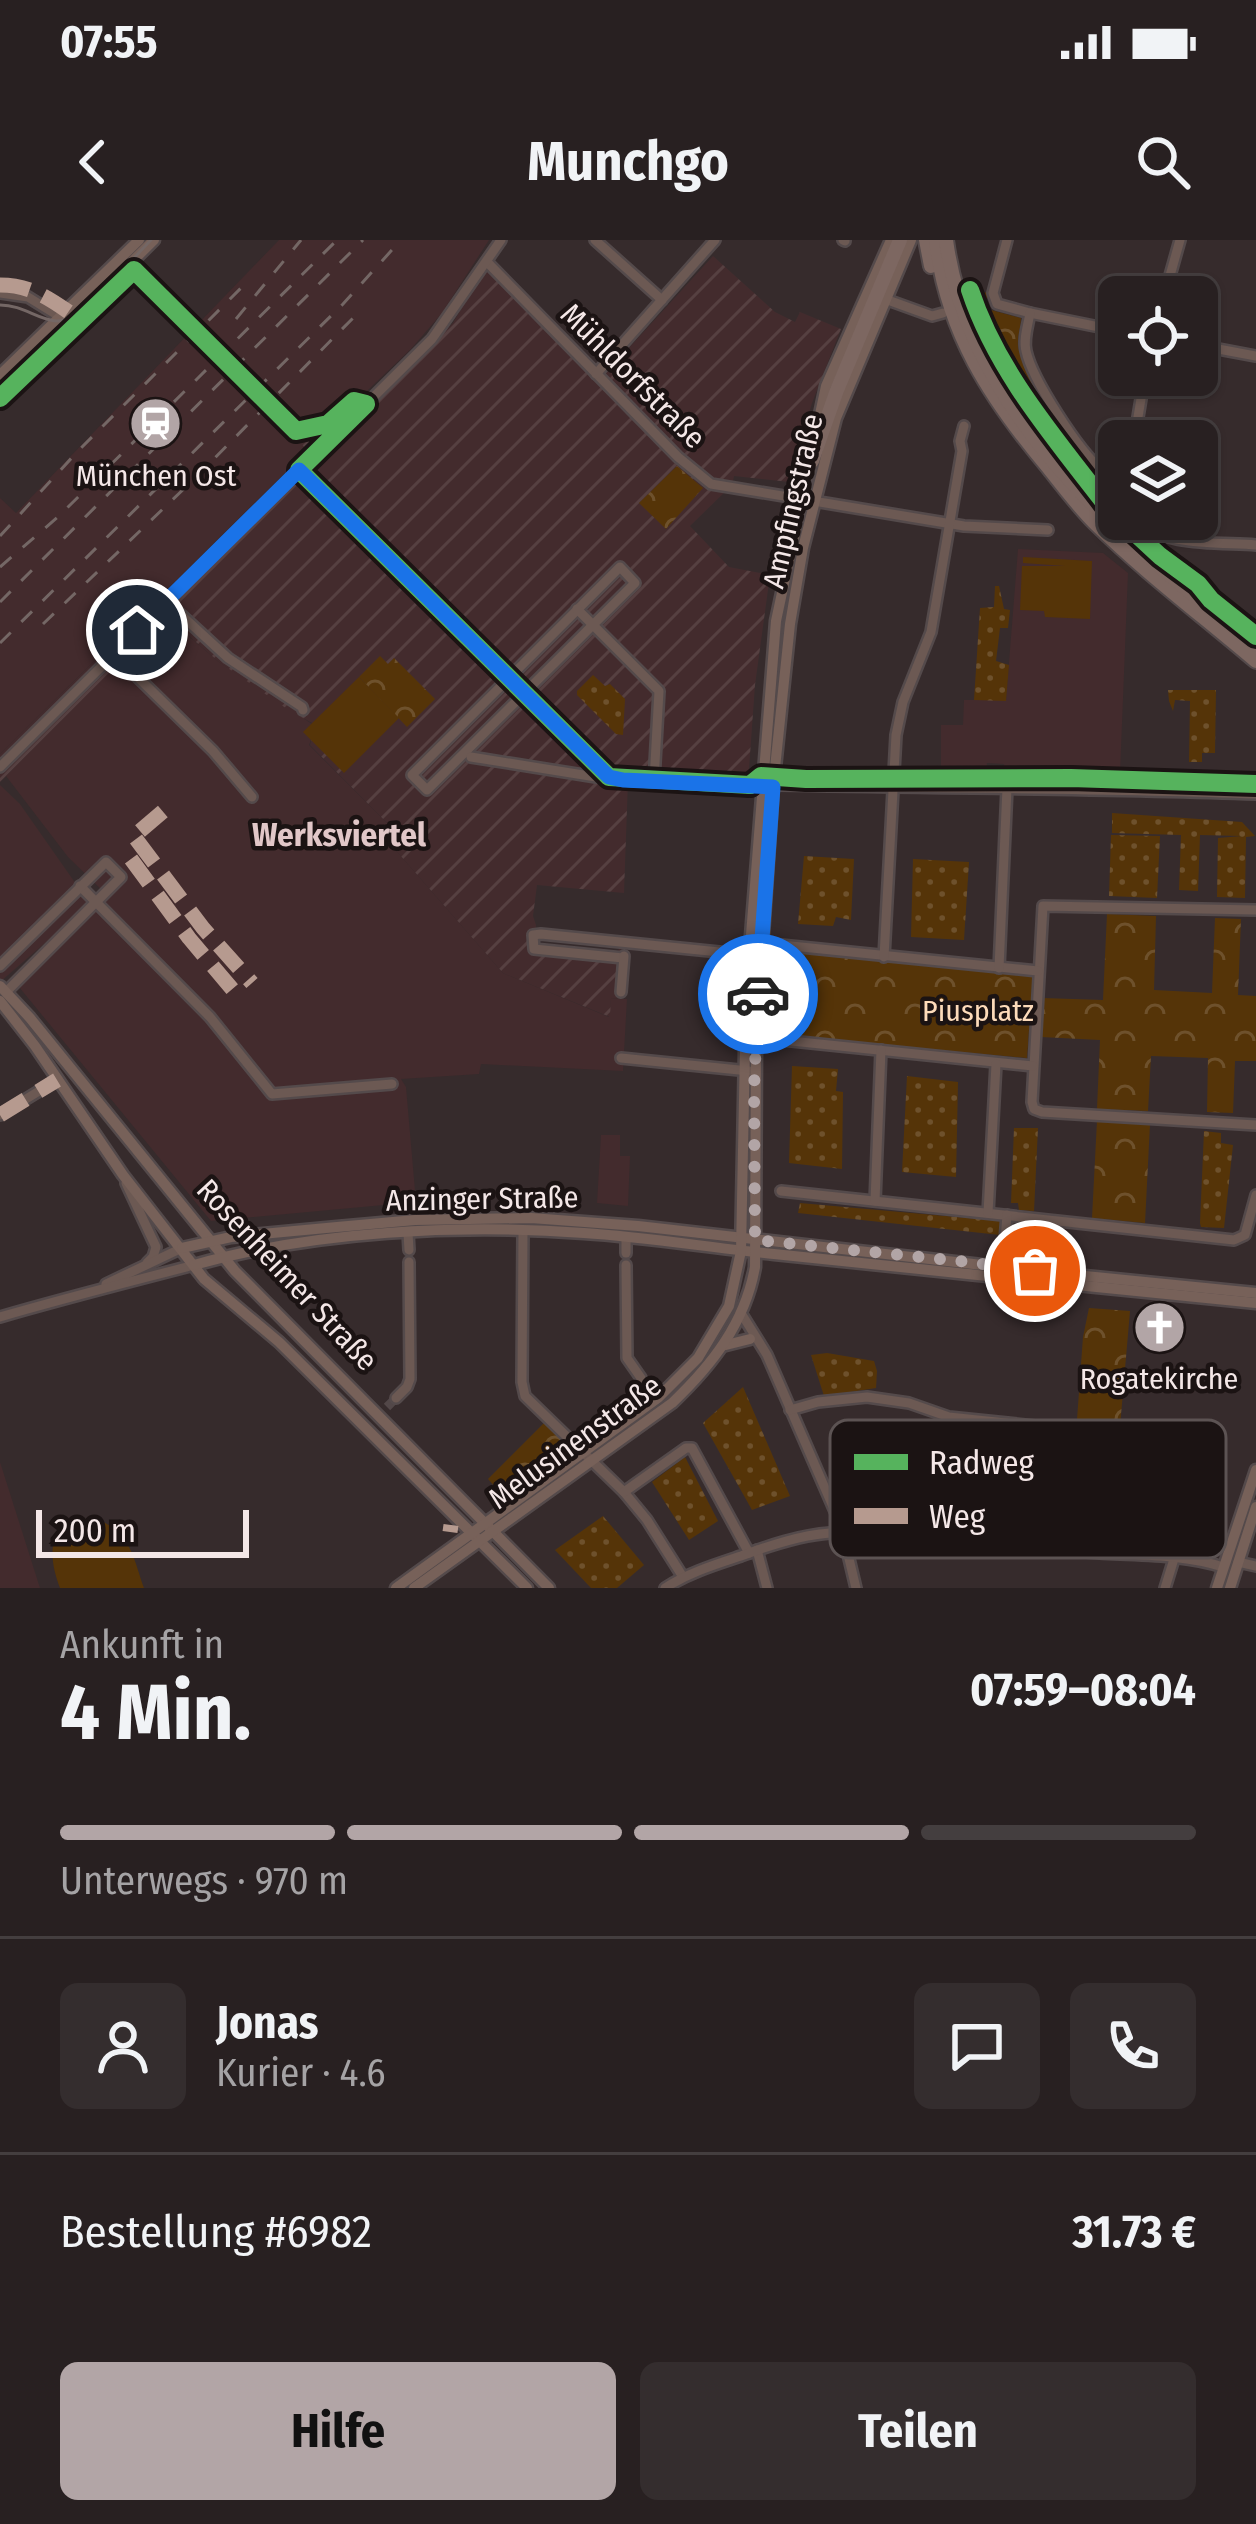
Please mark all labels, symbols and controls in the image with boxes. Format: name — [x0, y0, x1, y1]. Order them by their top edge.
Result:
text: 07:55 — [60, 15, 158, 69]
icon: back — [60, 129, 126, 195]
icon: search — [1130, 129, 1196, 195]
text: Munchgo — [527, 130, 729, 194]
map controls — [1098, 276, 1218, 540]
button: locate — [1098, 276, 1218, 396]
street label: Mühldorfstraße — [553, 296, 713, 456]
station icon: München Ost — [128, 396, 184, 452]
street label: Ampfingstraße — [755, 410, 831, 592]
button: layers — [1098, 420, 1218, 540]
place label: München Ost — [76, 458, 236, 494]
pin — [86, 579, 188, 681]
icon: home — [104, 597, 170, 663]
district label: Werksviertel — [252, 815, 427, 855]
courier — [698, 934, 818, 1054]
icon: car — [725, 961, 791, 1027]
park label: Piusplatz — [922, 993, 1034, 1029]
street label: Rosenheimer Straße — [189, 1172, 385, 1378]
street label: Anzinger Straße — [385, 1179, 579, 1219]
pin — [984, 1220, 1086, 1322]
icon: bag — [1002, 1238, 1068, 1304]
church icon: Rogatekirche — [1131, 1299, 1187, 1355]
place label: Rogatekirche — [1080, 1361, 1238, 1397]
street label: Melusinenstraße — [482, 1367, 668, 1517]
legend — [830, 1420, 1226, 1558]
text: Radweg — [929, 1443, 1034, 1483]
text: Weg — [929, 1497, 986, 1537]
scale bar — [36, 1504, 249, 1557]
text: 200 m — [54, 1511, 136, 1551]
text: Ankunft in — [60, 1622, 224, 1668]
text: 07:59–08:04 — [970, 1663, 1196, 1717]
text: 4 Min. — [60, 1666, 251, 1760]
text: Unterwegs · 970 m — [60, 1858, 348, 1904]
button: person — [60, 1983, 186, 2109]
button: chat — [914, 1983, 1040, 2109]
button: phone — [1070, 1983, 1196, 2109]
text: Jonas — [216, 1996, 319, 2050]
text: Kurier · 4.6 — [216, 2050, 386, 2096]
text: Bestellung #6982 — [60, 2205, 372, 2259]
text: 31.73 € — [1072, 2205, 1196, 2259]
button: Hilfe — [60, 2362, 616, 2500]
button: Teilen — [640, 2362, 1196, 2500]

